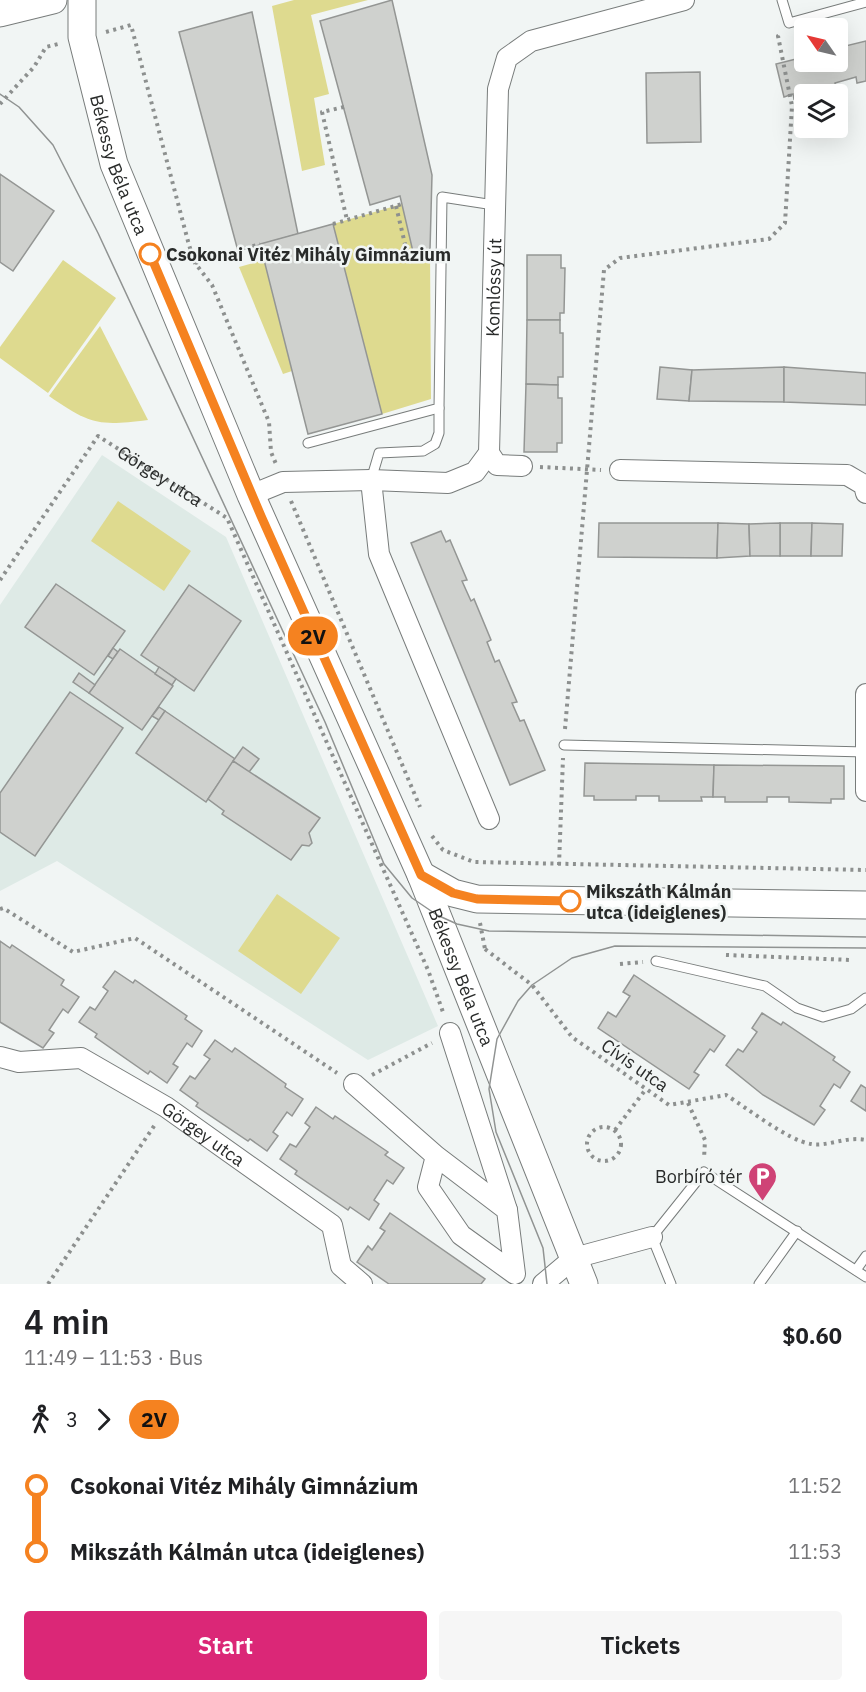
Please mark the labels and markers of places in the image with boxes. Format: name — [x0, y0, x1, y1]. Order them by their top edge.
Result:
marker: Csokonai Vitéz Mihály Gimnázium — [139, 243, 161, 265]
place label: Csokonai Vitéz Mihály Gimnázium — [166, 243, 451, 266]
place label: Mikszáth Kálmán utca (ideiglenes) — [586, 880, 731, 924]
marker: Mikszáth Kálmán utca (ideiglenes) — [559, 890, 581, 912]
parking icon: Borbíró tér — [747, 1160, 779, 1202]
place label: Borbíró tér — [655, 1165, 742, 1188]

